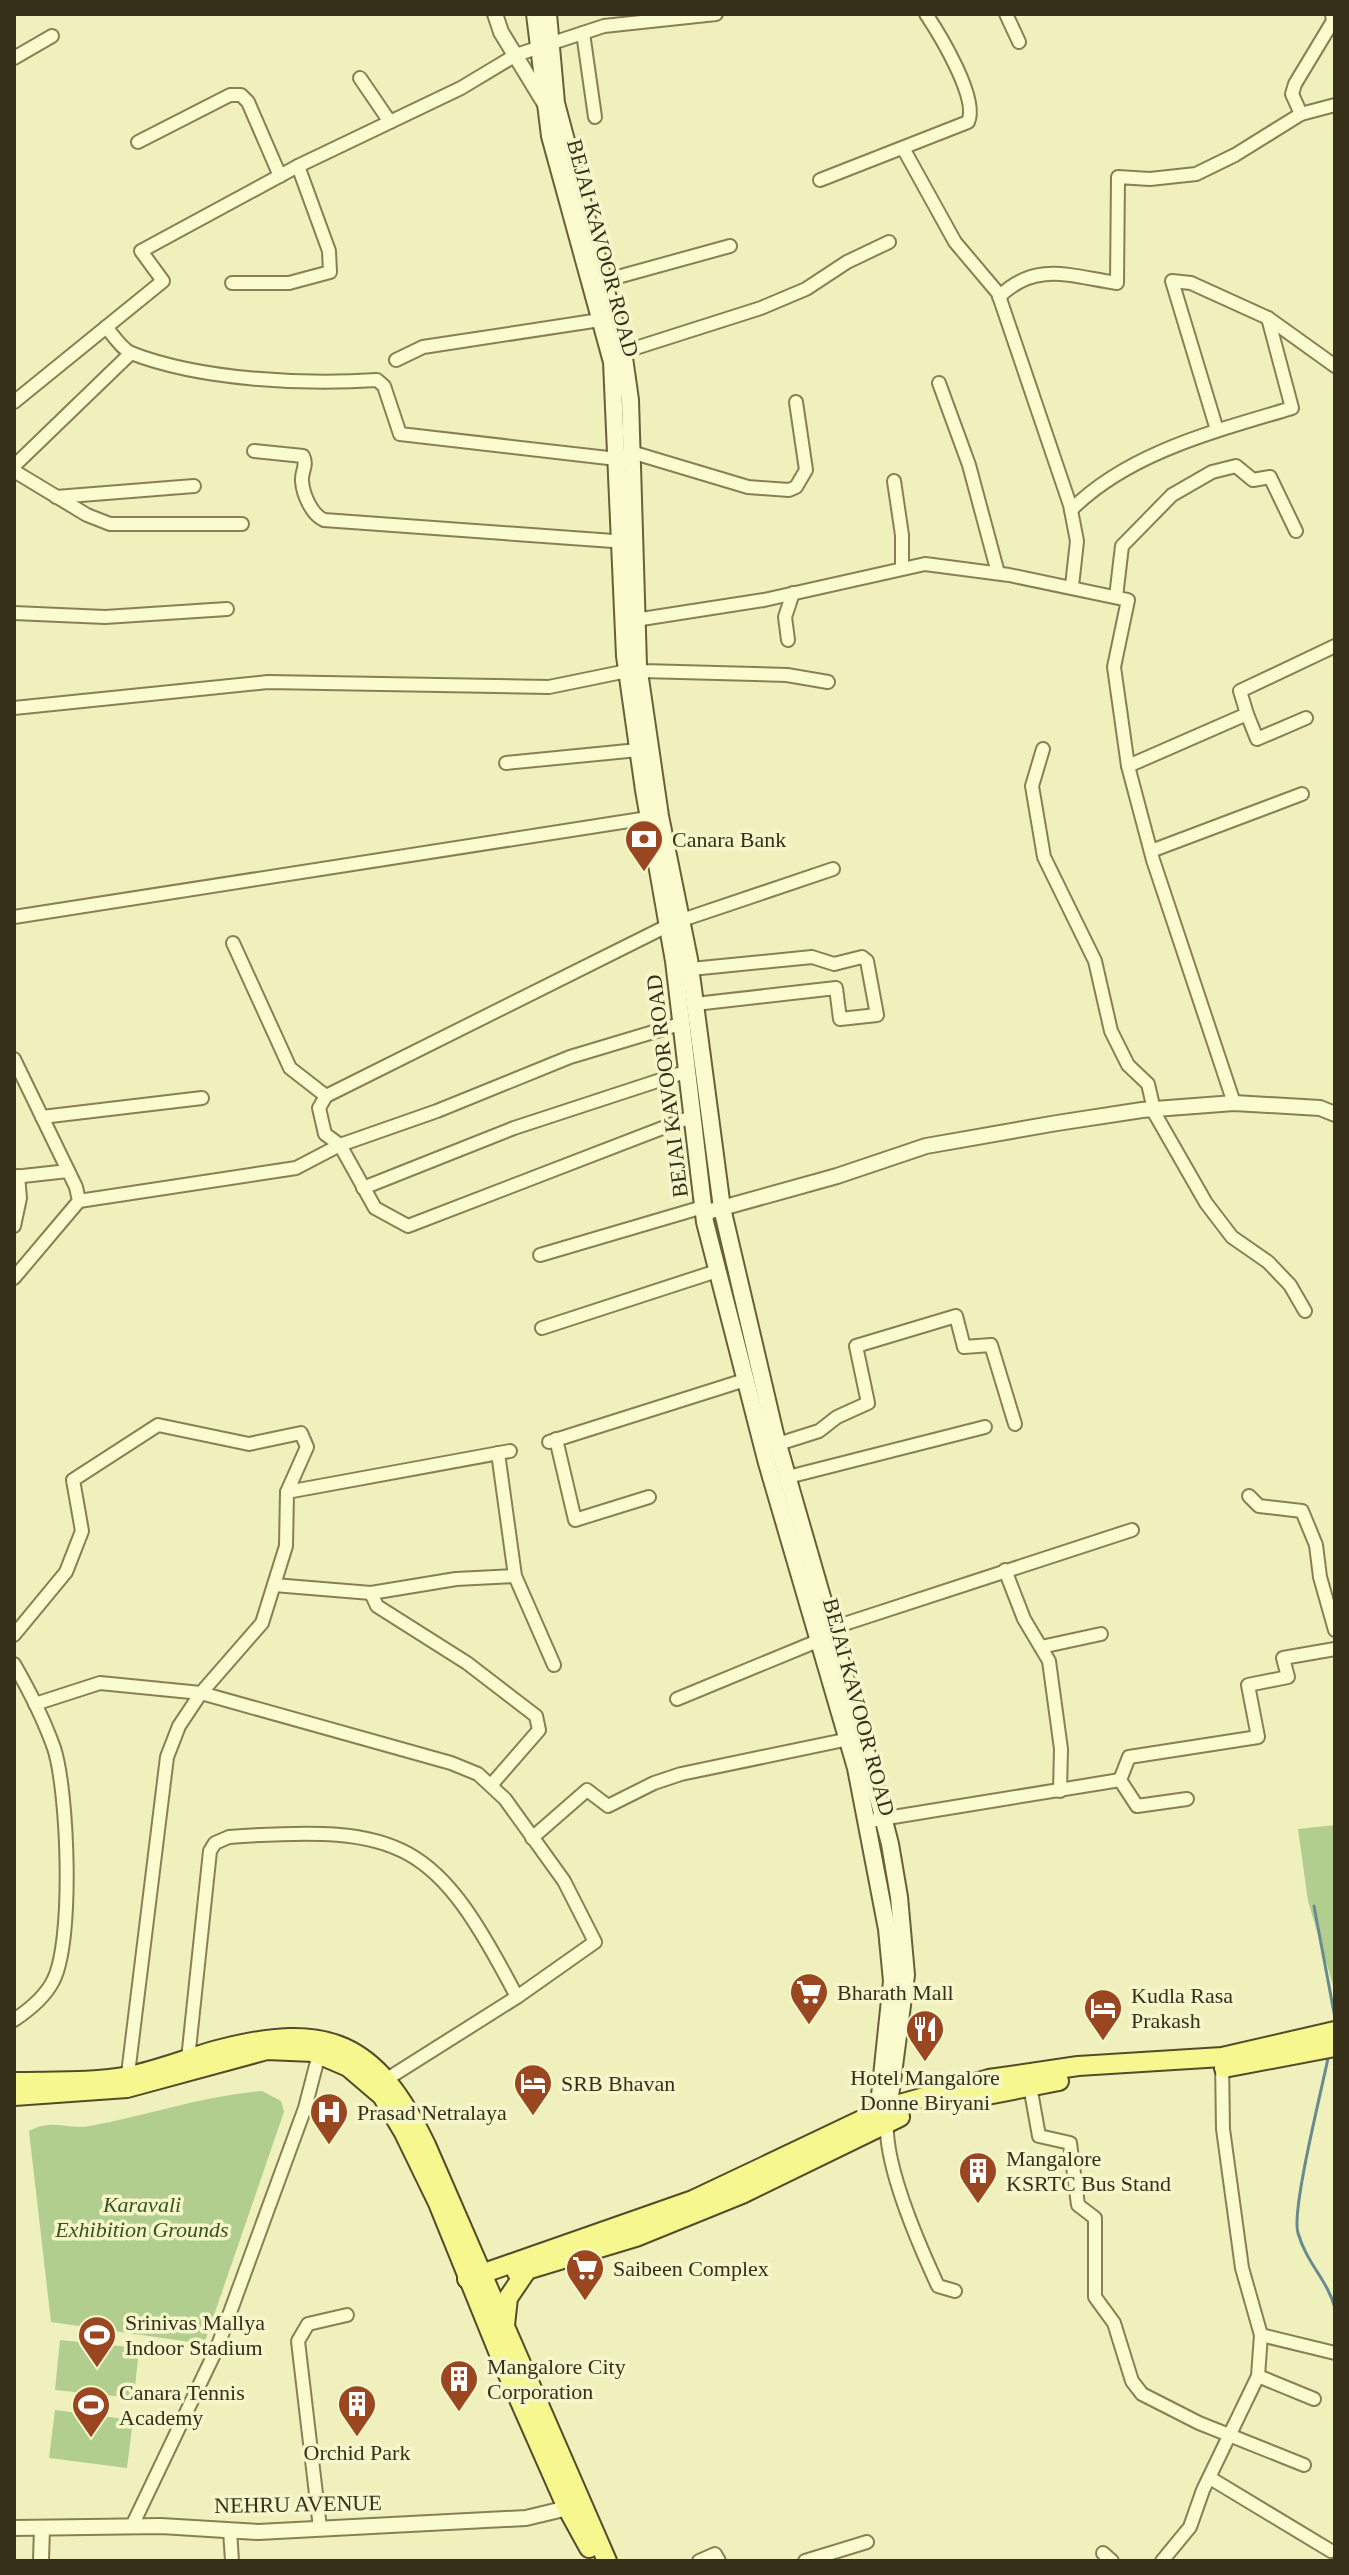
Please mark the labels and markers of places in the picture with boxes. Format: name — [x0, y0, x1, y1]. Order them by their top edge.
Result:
bank icon: Canara Bank — [623, 818, 665, 873]
place label: Canara Bank — [672, 827, 786, 852]
supermarket icon: Bharath Mall — [788, 1971, 830, 2026]
place label: Bharath Mall — [837, 1980, 954, 2005]
place label: Kudla Rasa Prakash — [1131, 1983, 1233, 2033]
hotel icon: Kudla Rasa Prakash — [1082, 1987, 1124, 2042]
restaurant icon: Hotel Mangalore Donne Biryani — [904, 2008, 946, 2063]
hotel icon: SRB Bhavan — [512, 2062, 554, 2117]
place label: Hotel Mangalore Donne Biryani — [850, 2065, 1000, 2115]
place label: SRB Bhavan — [561, 2071, 675, 2096]
hospital icon: Prasad Netralaya — [308, 2091, 350, 2146]
place label: Prasad Netralaya — [357, 2100, 507, 2125]
place label: Mangalore KSRTC Bus Stand — [1006, 2146, 1171, 2196]
building icon: Mangalore KSRTC Bus Stand — [957, 2150, 999, 2205]
supermarket icon: Saibeen Complex — [564, 2247, 606, 2302]
place label: Saibeen Complex — [613, 2256, 769, 2281]
place label: Srinivas Mallya Indoor Stadium — [125, 2310, 265, 2360]
sports icon: Srinivas Mallya Indoor Stadium — [76, 2314, 118, 2369]
place label: Mangalore City Corporation — [487, 2354, 626, 2404]
building icon: Mangalore City Corporation — [438, 2358, 480, 2413]
place label: Canara Tennis Academy — [119, 2380, 245, 2430]
building icon: Orchid Park — [336, 2383, 378, 2438]
sports icon: Canara Tennis Academy — [70, 2384, 112, 2439]
place label: Orchid Park — [304, 2440, 410, 2465]

